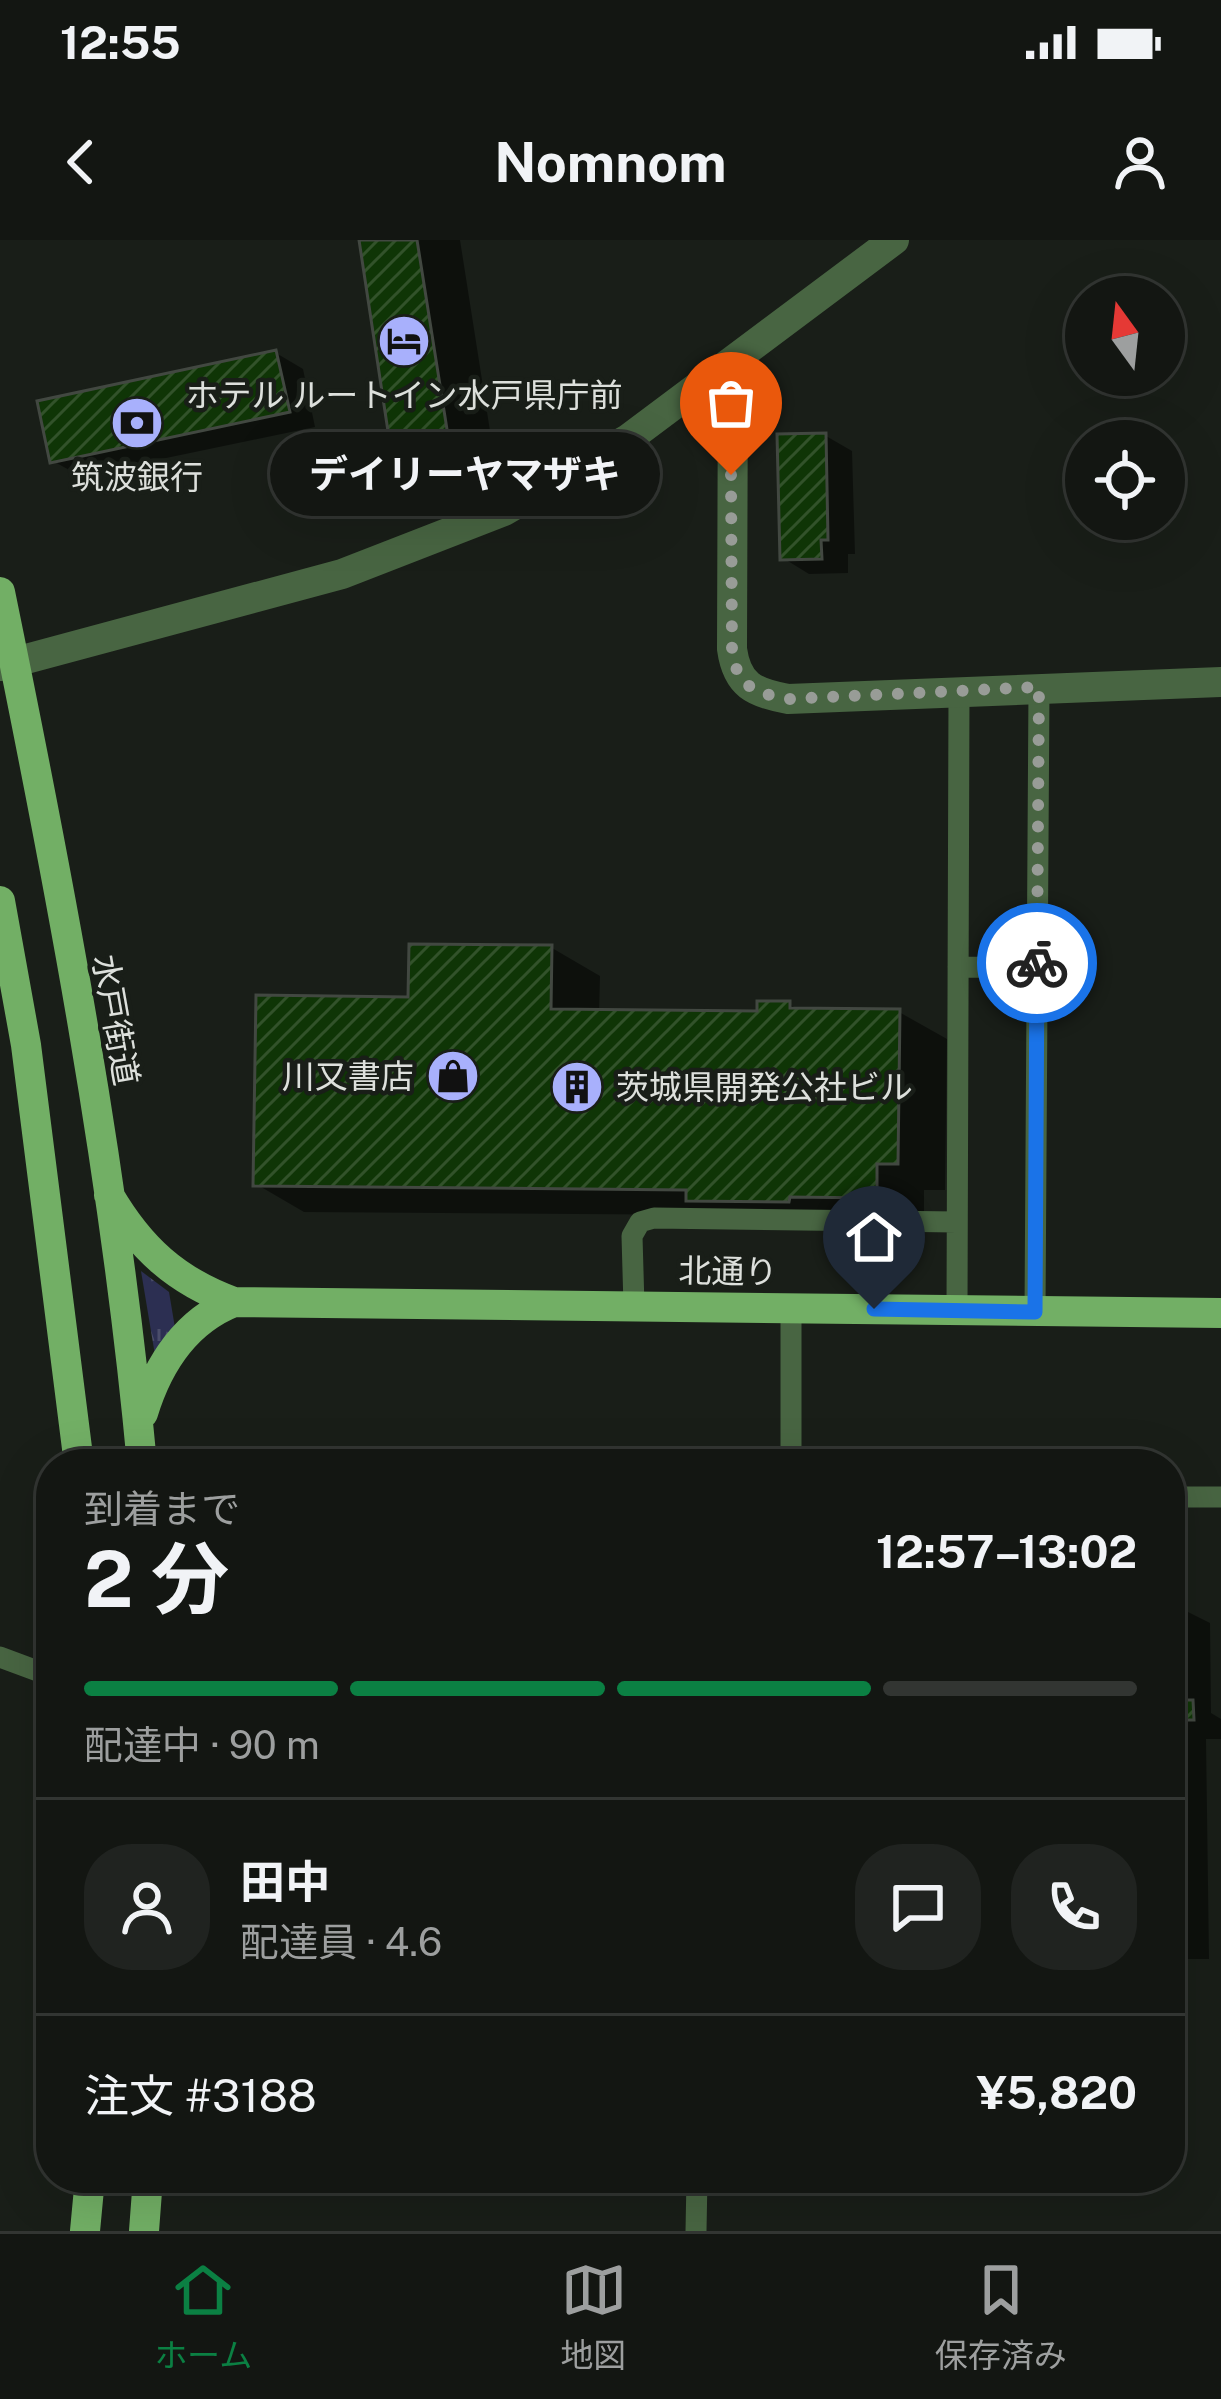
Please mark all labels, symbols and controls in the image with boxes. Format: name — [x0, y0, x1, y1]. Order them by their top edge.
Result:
text: 12:55 — [60, 16, 181, 69]
icon: back — [48, 129, 114, 195]
icon: person — [1107, 129, 1173, 195]
text: Nomnom — [494, 131, 727, 194]
north arrow — [1065, 276, 1185, 396]
map controls — [1065, 276, 1185, 540]
hotel icon: ホテル ルートイン水戸県庁前 — [376, 313, 432, 369]
pin — [680, 352, 782, 475]
icon: bag — [698, 370, 764, 436]
place label: ホテル ルートイン水戸県庁前 — [185, 376, 623, 414]
bank icon: 筑波銀行 — [109, 395, 165, 451]
button: locate — [1065, 420, 1185, 540]
callout: デイリーヤマザキ — [269, 433, 659, 517]
text: デイリーヤマザキ — [309, 451, 621, 497]
place label: 筑波銀行 — [71, 458, 203, 496]
courier — [977, 903, 1097, 1023]
icon: bike — [1004, 930, 1070, 996]
street label: 水戸街道 — [86, 952, 146, 1088]
shop icon: 川又書店 — [425, 1048, 481, 1104]
place label: 川又書店 — [282, 1057, 414, 1095]
building icon: 茨城県開発公社ビル — [549, 1059, 605, 1115]
place label: 茨城県開発公社ビル — [616, 1068, 913, 1106]
pin — [823, 1186, 925, 1309]
icon: home — [841, 1204, 907, 1270]
street label: 北通り — [678, 1251, 778, 1291]
text: 到着まで — [84, 1486, 240, 1532]
text: 12:57–13:02 — [876, 1525, 1137, 1578]
text: 2 分 — [84, 1533, 229, 1625]
text: 配達中 · 90 m — [84, 1722, 320, 1768]
button: person — [84, 1844, 210, 1970]
button: chat — [855, 1844, 981, 1970]
button: phone — [1011, 1844, 1137, 1970]
text: 田中 — [240, 1855, 330, 1908]
text: 配達員 · 4.6 — [240, 1919, 442, 1965]
text: ¥5,820 — [977, 2066, 1137, 2119]
text: 注文 #3188 — [84, 2069, 317, 2122]
tab: ホーム — [154, 2257, 252, 2377]
tab: 地図 — [561, 2257, 627, 2377]
tab: 保存済み — [935, 2257, 1067, 2377]

